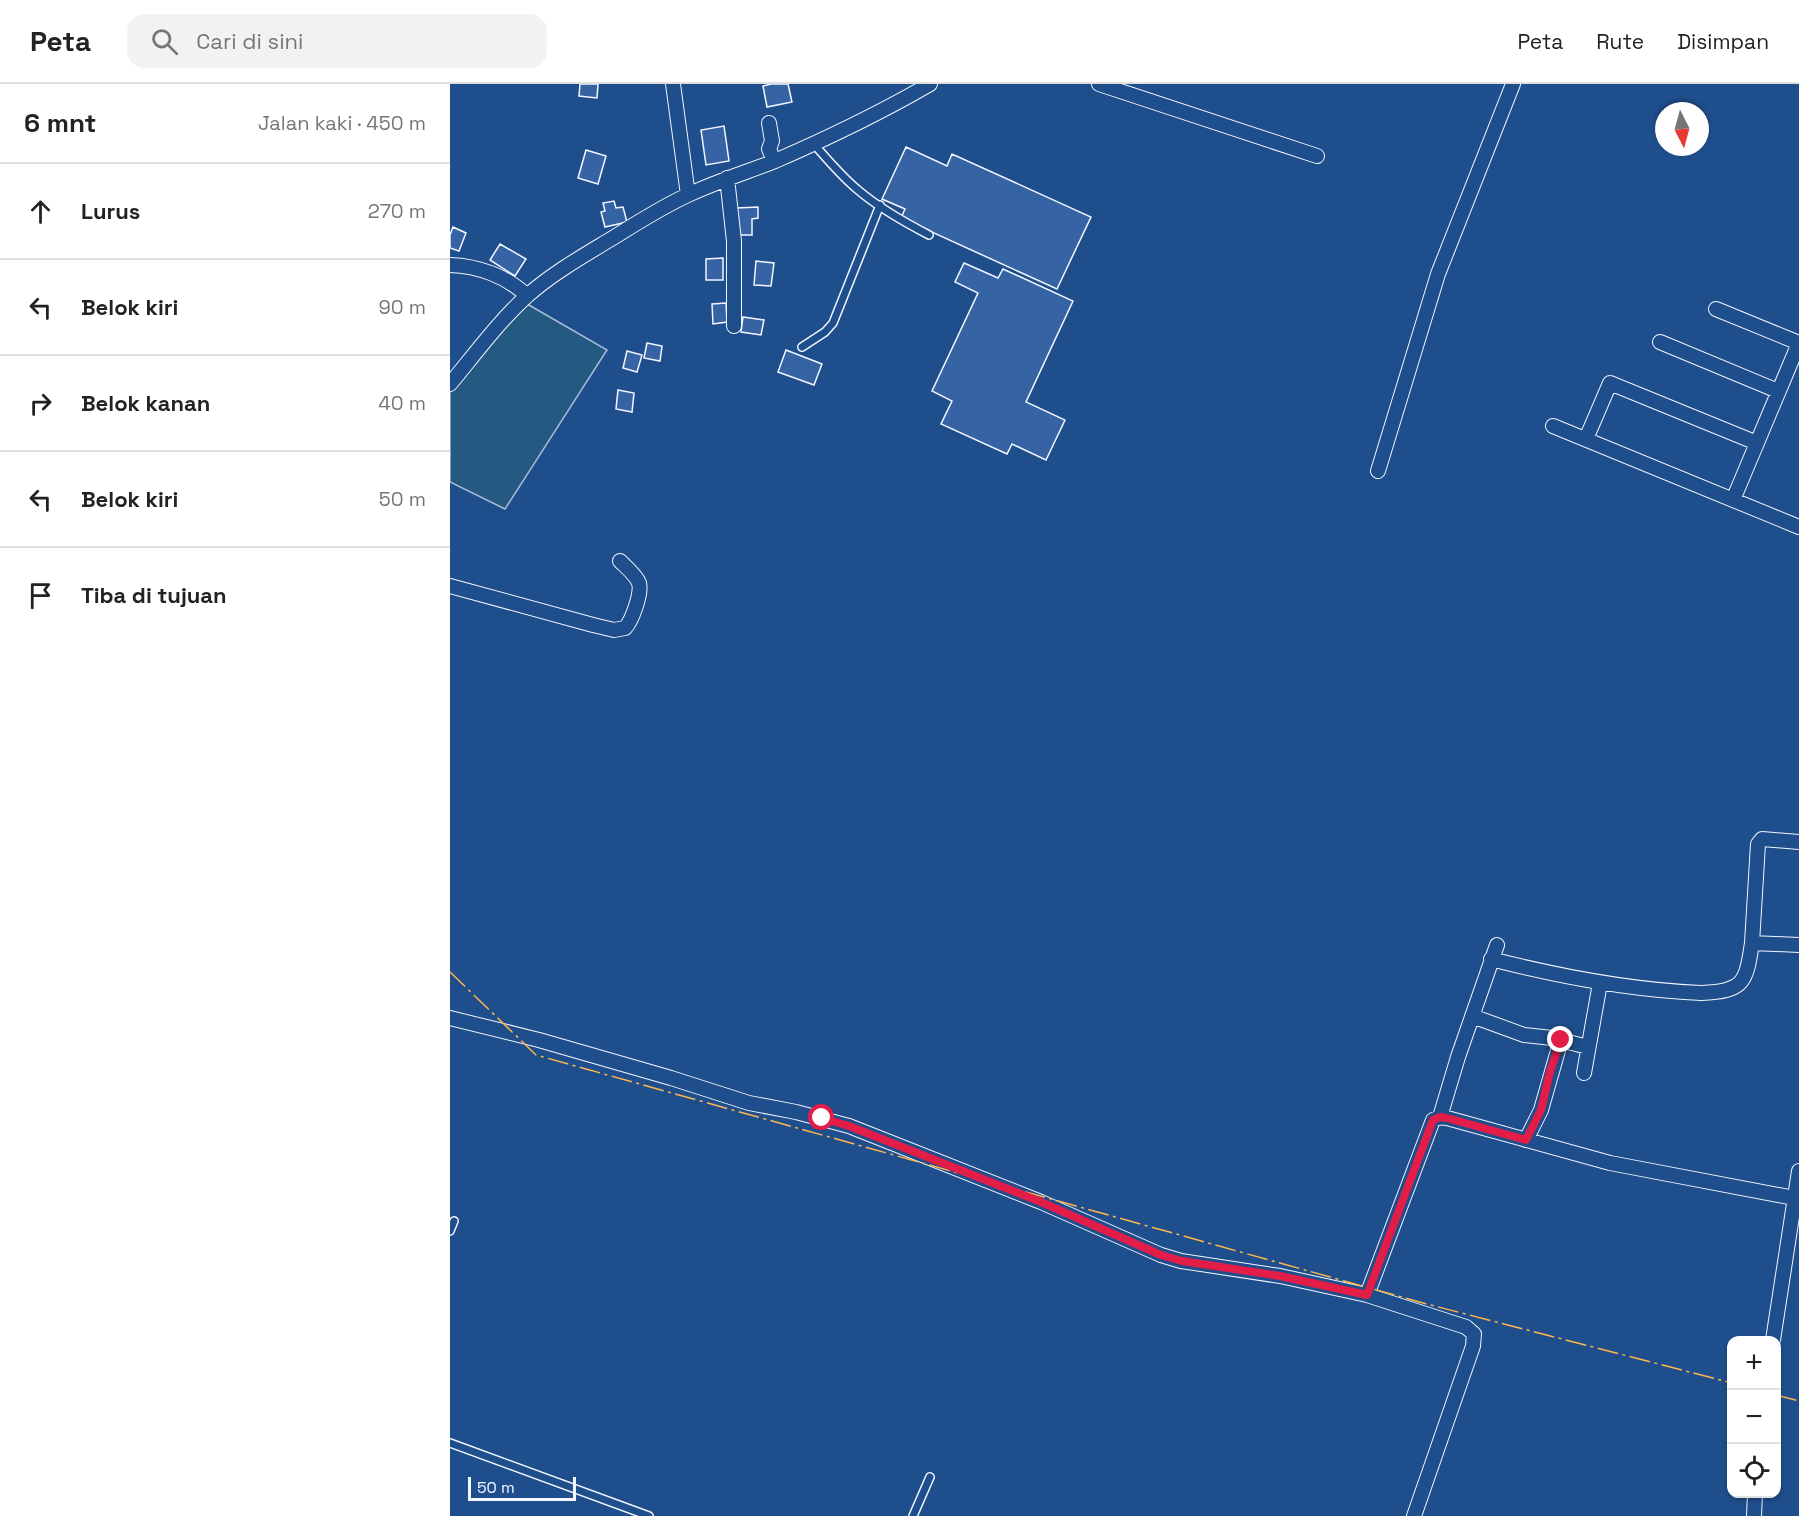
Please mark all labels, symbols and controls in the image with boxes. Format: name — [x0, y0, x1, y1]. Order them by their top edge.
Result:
search box — [127, 14, 547, 68]
text: Peta — [30, 23, 91, 59]
icon: search — [148, 25, 181, 58]
text: Cari di sini — [196, 27, 303, 55]
text: Peta — [1517, 28, 1563, 55]
text: Rute — [1596, 28, 1644, 55]
text: Disimpan — [1677, 28, 1769, 55]
north arrow — [1655, 102, 1709, 156]
text: 6 mnt — [24, 106, 96, 140]
text: Jalan kaki · 450 m — [258, 110, 426, 136]
icon: ahead — [24, 195, 57, 228]
text: Lurus — [81, 197, 140, 225]
text: 270 m — [368, 198, 426, 224]
icon: left — [24, 291, 57, 324]
text: Belok kiri — [81, 293, 178, 321]
text: 90 m — [379, 294, 426, 320]
icon: right — [24, 387, 57, 420]
text: Belok kanan — [81, 389, 210, 417]
text: 40 m — [378, 390, 426, 416]
icon: left — [24, 483, 57, 516]
text: Belok kiri — [81, 485, 178, 513]
text: 50 m — [379, 486, 426, 512]
icon: arrive — [24, 579, 57, 612]
text: Tiba di tujuan — [81, 581, 227, 609]
route end — [1547, 1026, 1573, 1052]
route start — [808, 1104, 834, 1130]
map controls — [1727, 1336, 1781, 1498]
button: + — [1727, 1336, 1781, 1390]
button: − — [1727, 1390, 1781, 1444]
button: locate — [1727, 1444, 1781, 1498]
scale bar — [468, 1474, 576, 1502]
text: 50 m — [477, 1477, 515, 1498]

